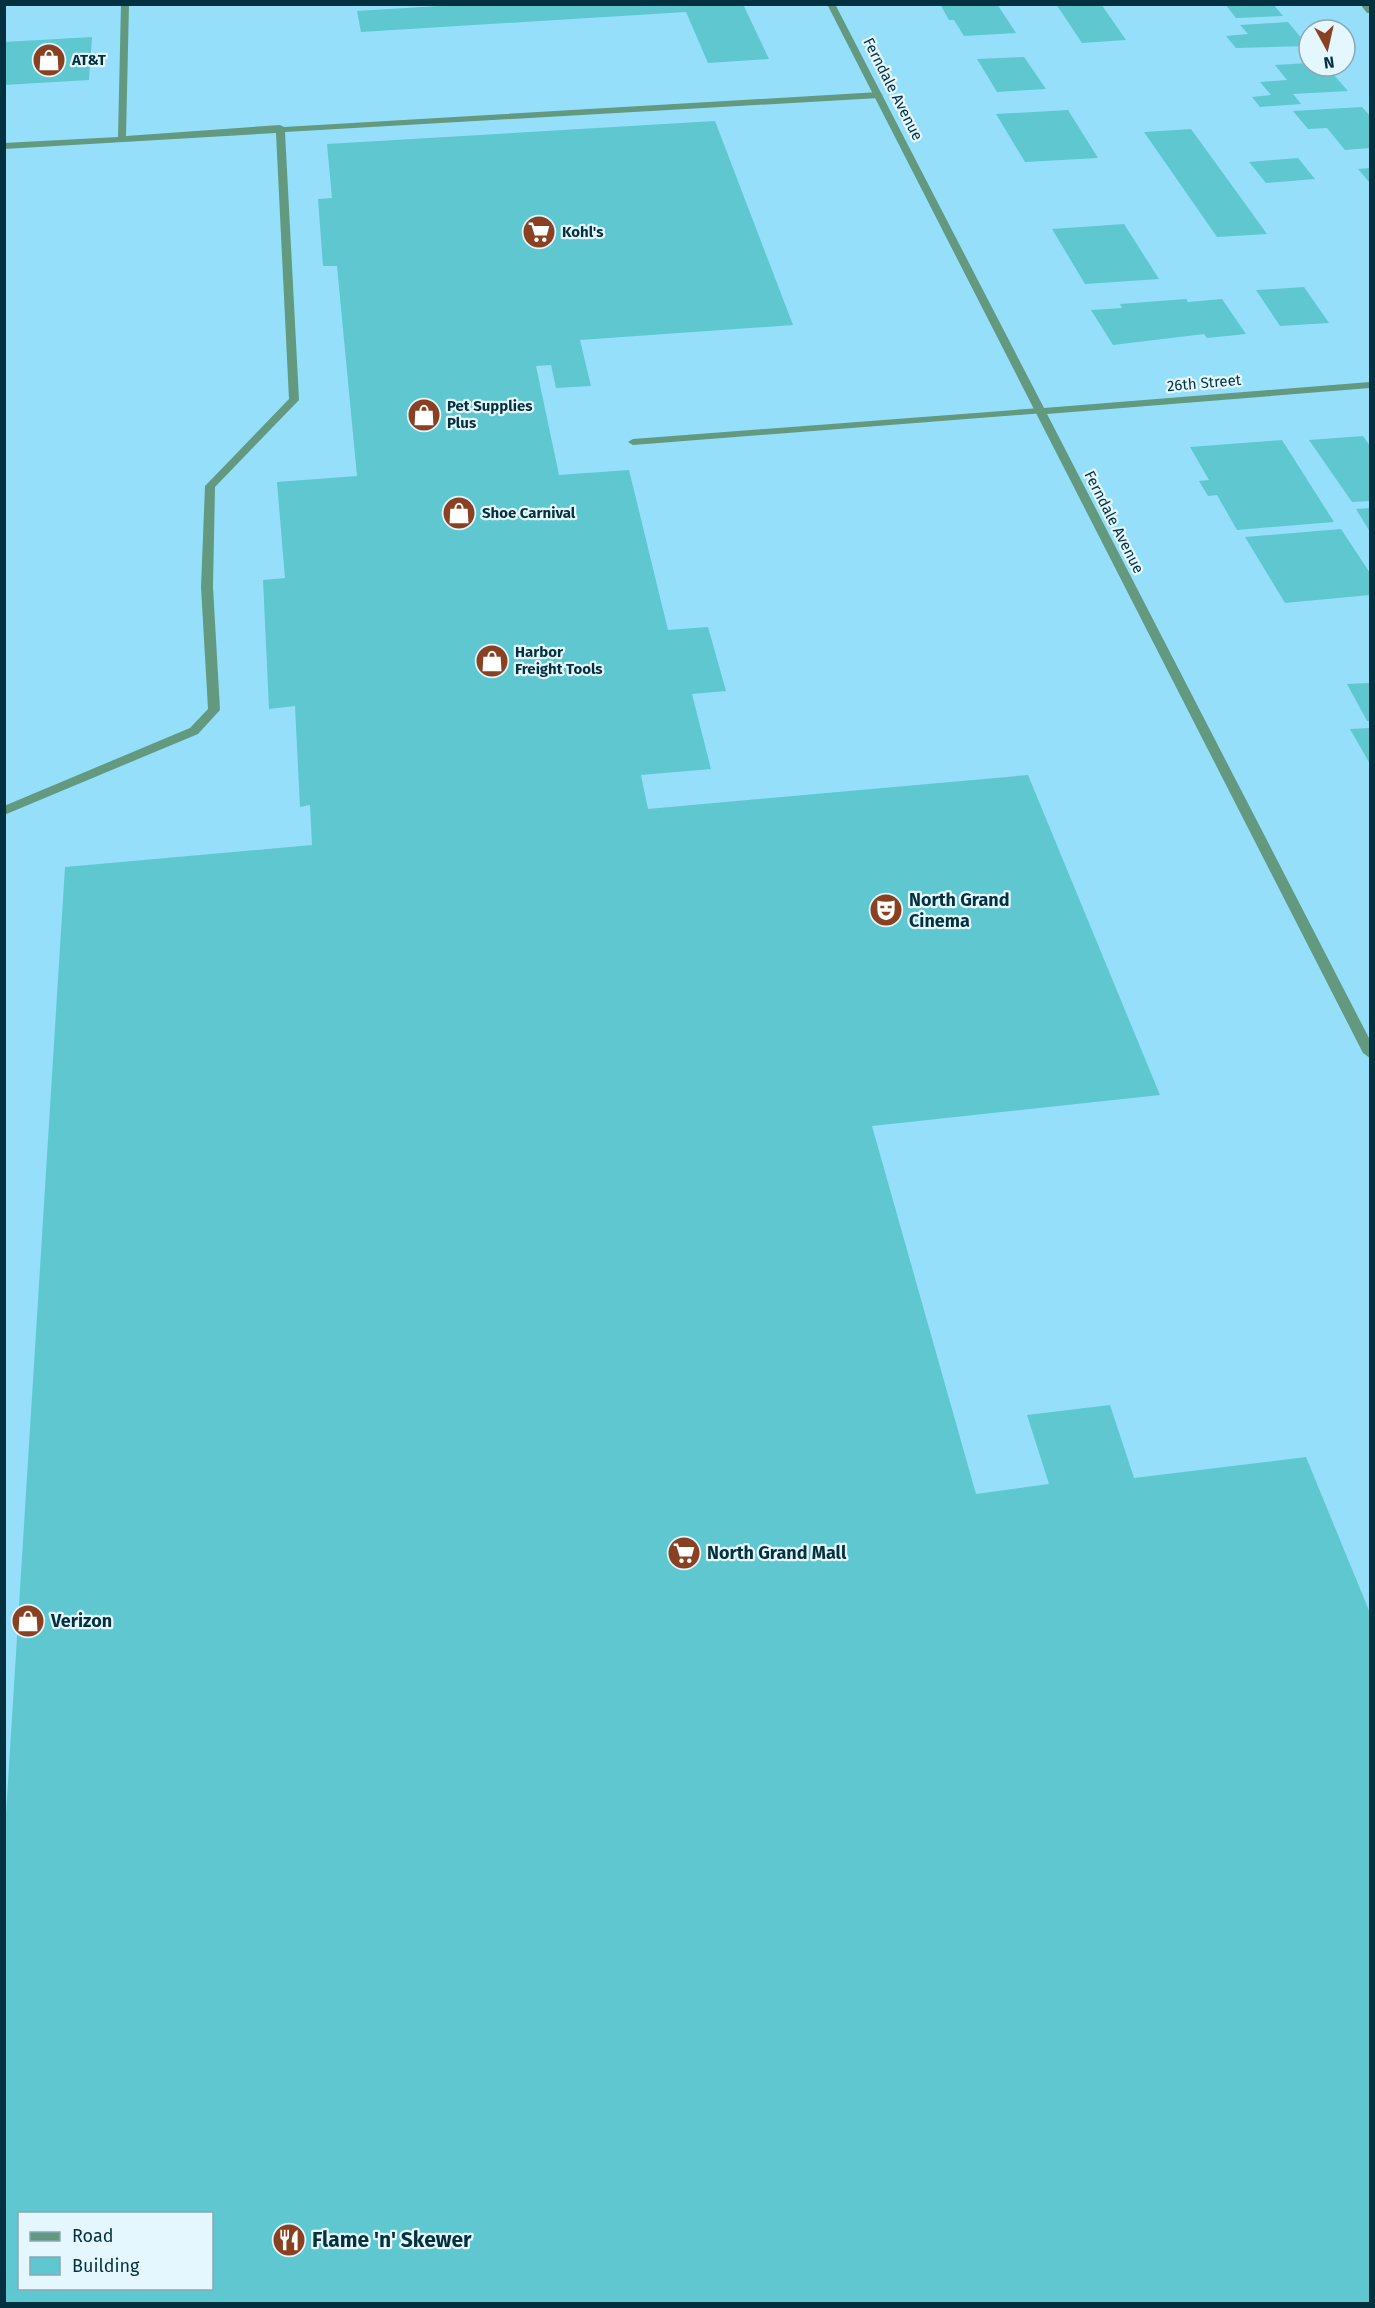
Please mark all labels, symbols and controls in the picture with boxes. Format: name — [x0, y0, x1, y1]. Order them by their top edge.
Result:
north arrow — [1297, 18, 1357, 78]
street label: Ferndale Avenue — [859, 35, 927, 143]
shop icon: AT&T — [31, 42, 67, 78]
place label: AT&T — [71, 51, 107, 69]
text: N — [1322, 52, 1336, 73]
supermarket icon: Kohl's — [521, 214, 557, 250]
place label: Kohl's — [562, 223, 604, 241]
street label: 26th Street — [1166, 371, 1242, 395]
shop icon: Pet Supplies Plus — [406, 397, 442, 433]
place label: Pet Supplies Plus — [447, 397, 532, 432]
street label: Ferndale Avenue — [1080, 468, 1148, 576]
shop icon: Shoe Carnival — [441, 495, 477, 531]
place label: Shoe Carnival — [482, 504, 576, 522]
shop icon: Harbor Freight Tools — [474, 643, 510, 679]
place label: Harbor Freight Tools — [515, 643, 603, 678]
place label: North Grand Cinema — [909, 889, 1010, 932]
theatre icon: North Grand Cinema — [868, 892, 904, 928]
supermarket icon: North Grand Mall — [666, 1535, 702, 1571]
place label: North Grand Mall — [707, 1542, 847, 1564]
shop icon: Verizon — [10, 1603, 46, 1639]
place label: Verizon — [50, 1610, 112, 1632]
legend — [18, 2212, 213, 2290]
restaurant icon: Flame 'n' Skewer — [271, 2222, 307, 2258]
text: Road — [72, 2225, 114, 2247]
place label: Flame 'n' Skewer — [312, 2227, 472, 2253]
text: Building — [72, 2255, 140, 2277]

